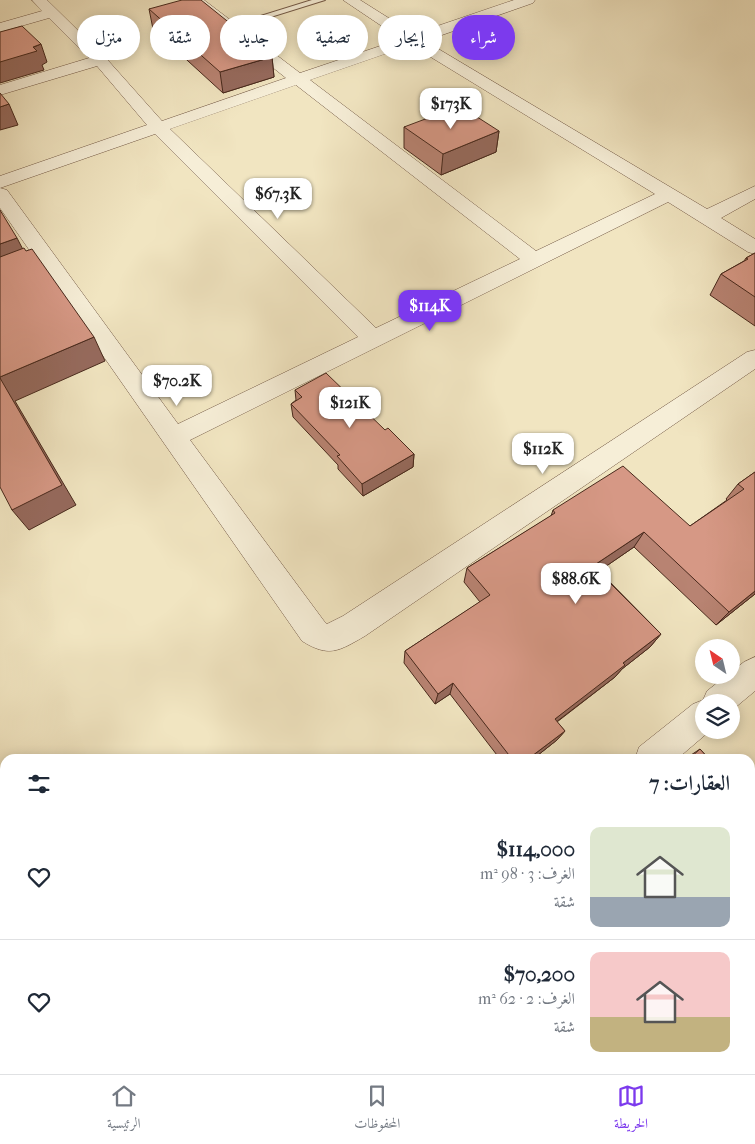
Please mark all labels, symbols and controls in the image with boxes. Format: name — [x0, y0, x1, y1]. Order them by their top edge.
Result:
chip: منزل — [77, 15, 140, 60]
chip: شقة — [150, 15, 210, 60]
chip: جديد — [220, 15, 287, 60]
chip: تصفية — [297, 15, 368, 60]
chip: إيجار — [378, 15, 442, 60]
chip: شراء — [452, 15, 515, 60]
pin: $173K — [416, 88, 486, 130]
text: $173K — [431, 94, 471, 113]
pin: $67.3K — [237, 178, 319, 220]
text: $67.3K — [255, 184, 301, 203]
pin: $114K — [395, 290, 465, 332]
text: $114K — [409, 296, 451, 315]
pin: $70.2K — [136, 364, 218, 407]
text: $70.2K — [153, 371, 201, 390]
pin: $121K — [315, 386, 385, 429]
text: $121K — [330, 393, 370, 412]
pin: $112K — [508, 432, 578, 475]
text: $112K — [523, 439, 563, 458]
pin: $88.6K — [535, 562, 617, 605]
text: $88.6K — [552, 569, 600, 588]
north arrow — [695, 639, 740, 684]
map controls — [695, 639, 740, 739]
button: layers — [695, 694, 740, 739]
icon: filters — [25, 770, 53, 798]
text: العقارات: 7 — [649, 771, 730, 795]
text: $114,000 — [496, 837, 575, 861]
icon: home — [630, 847, 690, 907]
icon: heart — [25, 863, 53, 891]
text: الغرف: 3 · 98 m² — [480, 864, 575, 883]
text: شقة — [554, 892, 575, 911]
text: $70,200 — [503, 962, 575, 986]
icon: home — [630, 972, 690, 1032]
icon: heart — [25, 988, 53, 1016]
text: الغرف: 2 · 62 m² — [478, 989, 575, 1008]
text: شقة — [554, 1017, 575, 1036]
tab: الرئيسية — [107, 1082, 141, 1137]
tab: المحفوظات — [354, 1082, 400, 1137]
tab: الخريطة — [614, 1082, 648, 1137]

